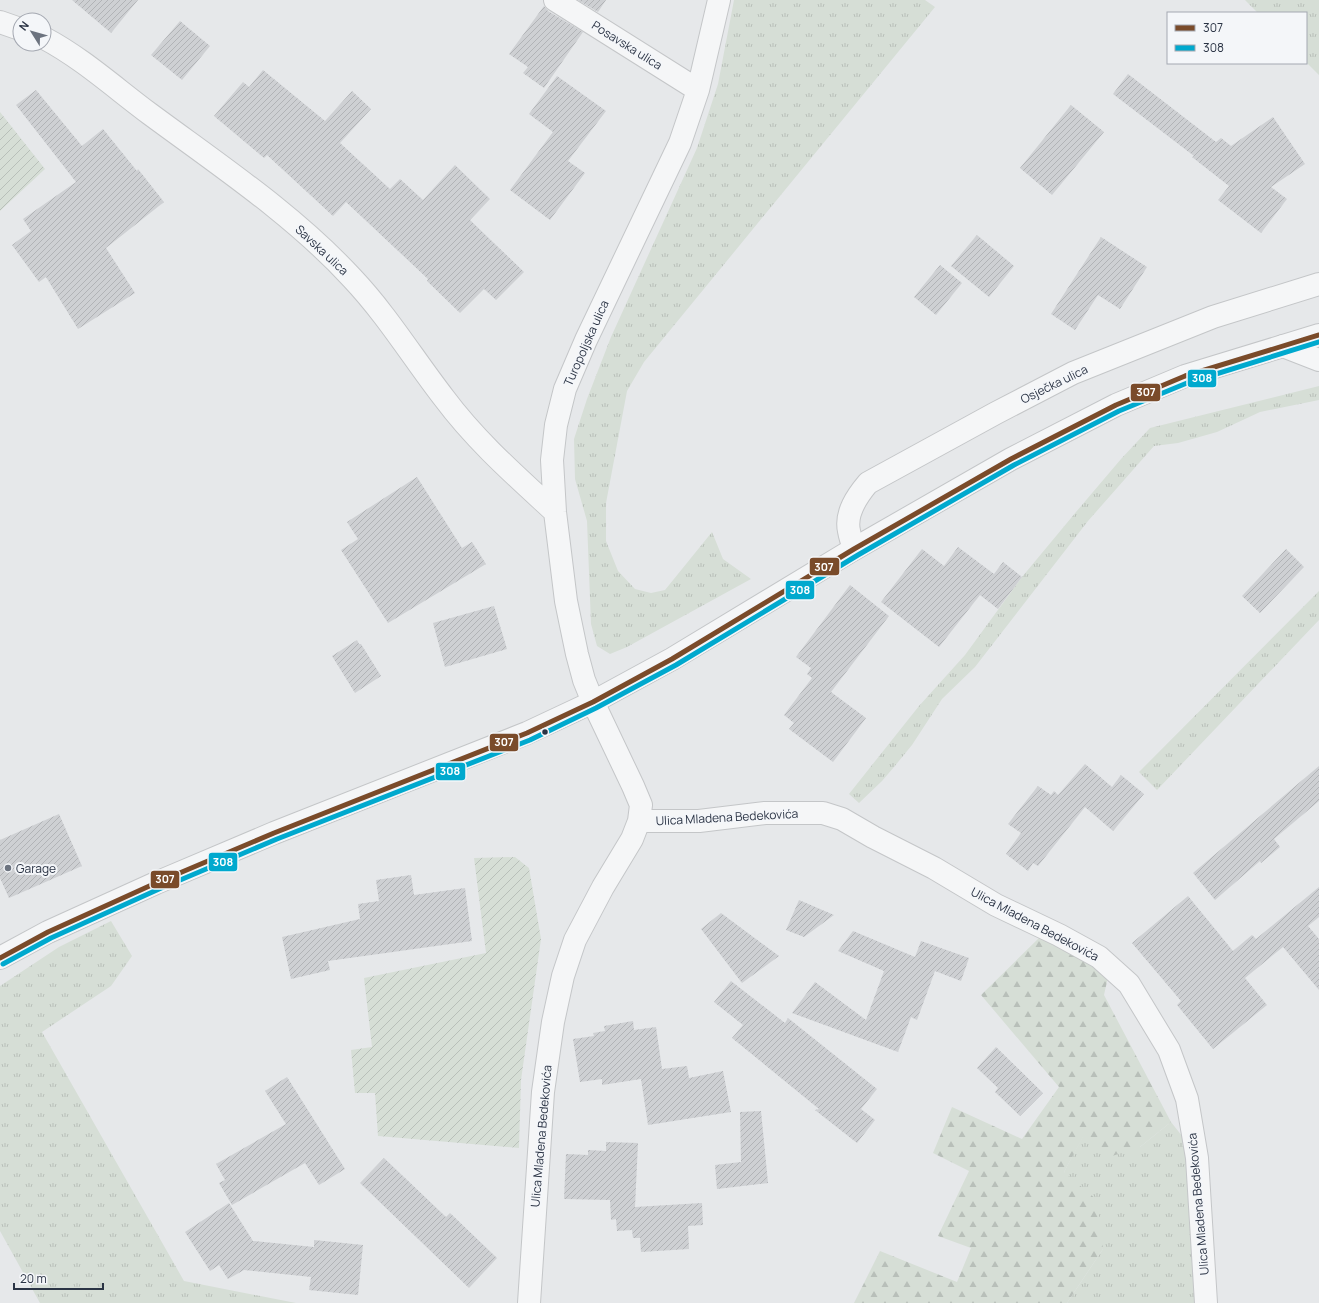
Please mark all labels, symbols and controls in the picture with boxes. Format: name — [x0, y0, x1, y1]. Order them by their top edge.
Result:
north arrow — [12, 12, 52, 52]
legend — [1167, 12, 1307, 64]
street label: Posavska ulica — [589, 17, 665, 73]
text: N — [15, 18, 32, 33]
text: 307 — [1203, 19, 1223, 36]
text: 308 — [1203, 39, 1224, 56]
street label: Savska ulica — [292, 221, 352, 279]
street label: Turopoljska ulica — [559, 297, 613, 389]
street label: Osječka ulica — [1018, 360, 1090, 408]
line badge: 308 — [1187, 369, 1217, 388]
text: 308 — [1192, 370, 1212, 385]
line badge: 307 — [1130, 383, 1161, 402]
text: 307 — [1136, 384, 1156, 399]
line badge: 307 — [809, 557, 840, 576]
text: 307 — [814, 559, 834, 574]
line badge: 308 — [785, 580, 815, 600]
text: 308 — [790, 582, 810, 597]
unlabelled marker — [540, 727, 550, 737]
line badge: 307 — [489, 733, 519, 752]
text: 307 — [494, 734, 514, 749]
line badge: 308 — [435, 762, 466, 781]
text: 308 — [440, 763, 460, 778]
street label: Ulica Mladena Bedekovića — [655, 805, 799, 829]
line badge: 308 — [208, 852, 238, 872]
text: 308 — [213, 854, 233, 869]
place label: Garage — [16, 860, 56, 877]
marker: Garage — [3, 863, 13, 873]
line badge: 307 — [150, 870, 180, 889]
text: 307 — [155, 871, 175, 886]
street label: Ulica Mladena Bedekovića — [968, 883, 1102, 965]
street label: Ulica Mladena Bedekovića — [526, 1064, 556, 1208]
street label: Ulica Mladena Bedekovića — [1183, 1132, 1213, 1276]
scale bar — [14, 1265, 103, 1291]
text: 20 m — [20, 1270, 47, 1287]

